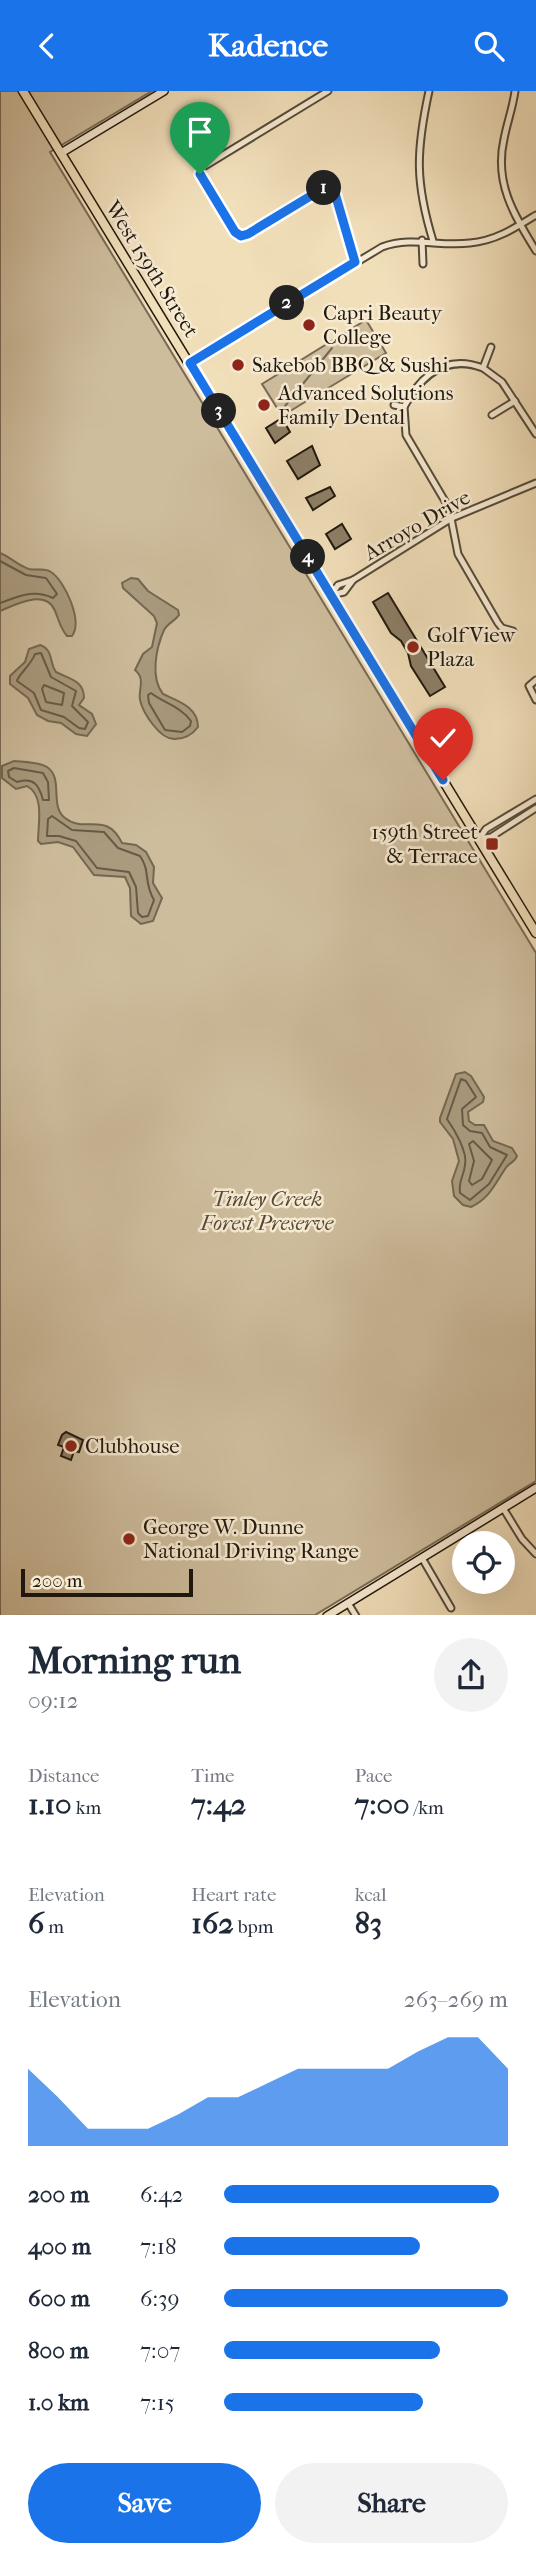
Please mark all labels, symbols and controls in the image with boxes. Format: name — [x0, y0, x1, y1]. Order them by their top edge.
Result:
icon: back — [28, 27, 66, 65]
text: Kadence — [208, 27, 328, 64]
icon: search — [470, 27, 508, 65]
pin — [170, 102, 230, 174]
icon: arrive — [181, 113, 219, 151]
pin: 1 — [306, 171, 342, 205]
text: 1 — [320, 176, 327, 198]
street label: West 159th Street — [100, 196, 204, 342]
pin: 2 — [270, 285, 304, 321]
text: 2 — [282, 291, 291, 313]
place label: Capri Beauty College — [323, 301, 443, 349]
marker: Capri Beauty College — [301, 317, 317, 333]
place label: Sakebob BBQ & Sushi — [252, 353, 449, 377]
marker: Sakebob BBQ & Sushi — [230, 357, 246, 373]
place label: Advanced Solutions Family Dental — [277, 381, 454, 429]
pin: 3 — [202, 393, 236, 429]
marker: Advanced Solutions Family Dental — [256, 397, 272, 413]
text: 3 — [215, 399, 222, 421]
street label: Arroyo Drive — [359, 485, 474, 566]
pin: 4 — [290, 539, 326, 575]
text: 4 — [302, 545, 313, 567]
place label: Golf View Plaza — [427, 623, 516, 671]
marker: Golf View Plaza — [405, 639, 421, 655]
pin — [413, 708, 473, 780]
icon: check — [424, 719, 462, 757]
place label: 159th Street & Terrace — [371, 820, 478, 868]
marker: 159th Street & Terrace — [484, 836, 500, 852]
park label: Tinley Creek Forest Preserve — [200, 1187, 334, 1235]
place label: Clubhouse — [85, 1434, 180, 1458]
marker: Clubhouse — [63, 1438, 79, 1454]
place label: George W. Dunne National Driving Range — [143, 1515, 359, 1563]
marker: George W. Dunne National Driving Range — [121, 1531, 137, 1547]
map controls — [452, 1531, 515, 1594]
button: locate — [452, 1531, 515, 1594]
scale bar — [21, 1567, 192, 1598]
text: 200 m — [32, 1570, 83, 1592]
text: Morning run — [28, 1638, 241, 1683]
button: share — [434, 1638, 508, 1712]
text: 09:12 — [28, 1687, 78, 1714]
text: Distance — [28, 1765, 99, 1787]
text: Time — [191, 1765, 235, 1787]
text: Pace — [355, 1765, 393, 1787]
text: 1.10 — [28, 1787, 72, 1822]
text: 7:42 — [191, 1787, 246, 1822]
text: 7:00 — [355, 1787, 410, 1822]
text: km — [72, 1797, 101, 1819]
text: /km — [410, 1797, 444, 1819]
text: Elevation — [28, 1884, 105, 1906]
text: Heart rate — [191, 1884, 276, 1906]
text: kcal — [355, 1884, 387, 1906]
text: 6 — [28, 1906, 44, 1941]
text: 162 — [191, 1906, 234, 1941]
text: 83 — [355, 1906, 382, 1941]
text: m — [44, 1916, 64, 1938]
text: bpm — [234, 1916, 274, 1938]
text: Elevation — [28, 1986, 121, 2013]
text: 263–269 m — [404, 1986, 508, 2013]
text: 200 m — [28, 2181, 89, 2208]
text: 6:42 — [140, 2181, 183, 2208]
text: 400 m — [28, 2233, 91, 2260]
text: 7:18 — [140, 2233, 176, 2260]
text: 600 m — [28, 2285, 90, 2312]
text: 6:39 — [140, 2285, 180, 2312]
text: 800 m — [28, 2337, 89, 2364]
text: 7:07 — [140, 2337, 180, 2364]
text: 1.0 km — [28, 2389, 89, 2416]
text: 7:15 — [140, 2389, 175, 2416]
button: Save — [28, 2463, 261, 2543]
button: Share — [275, 2463, 508, 2543]

